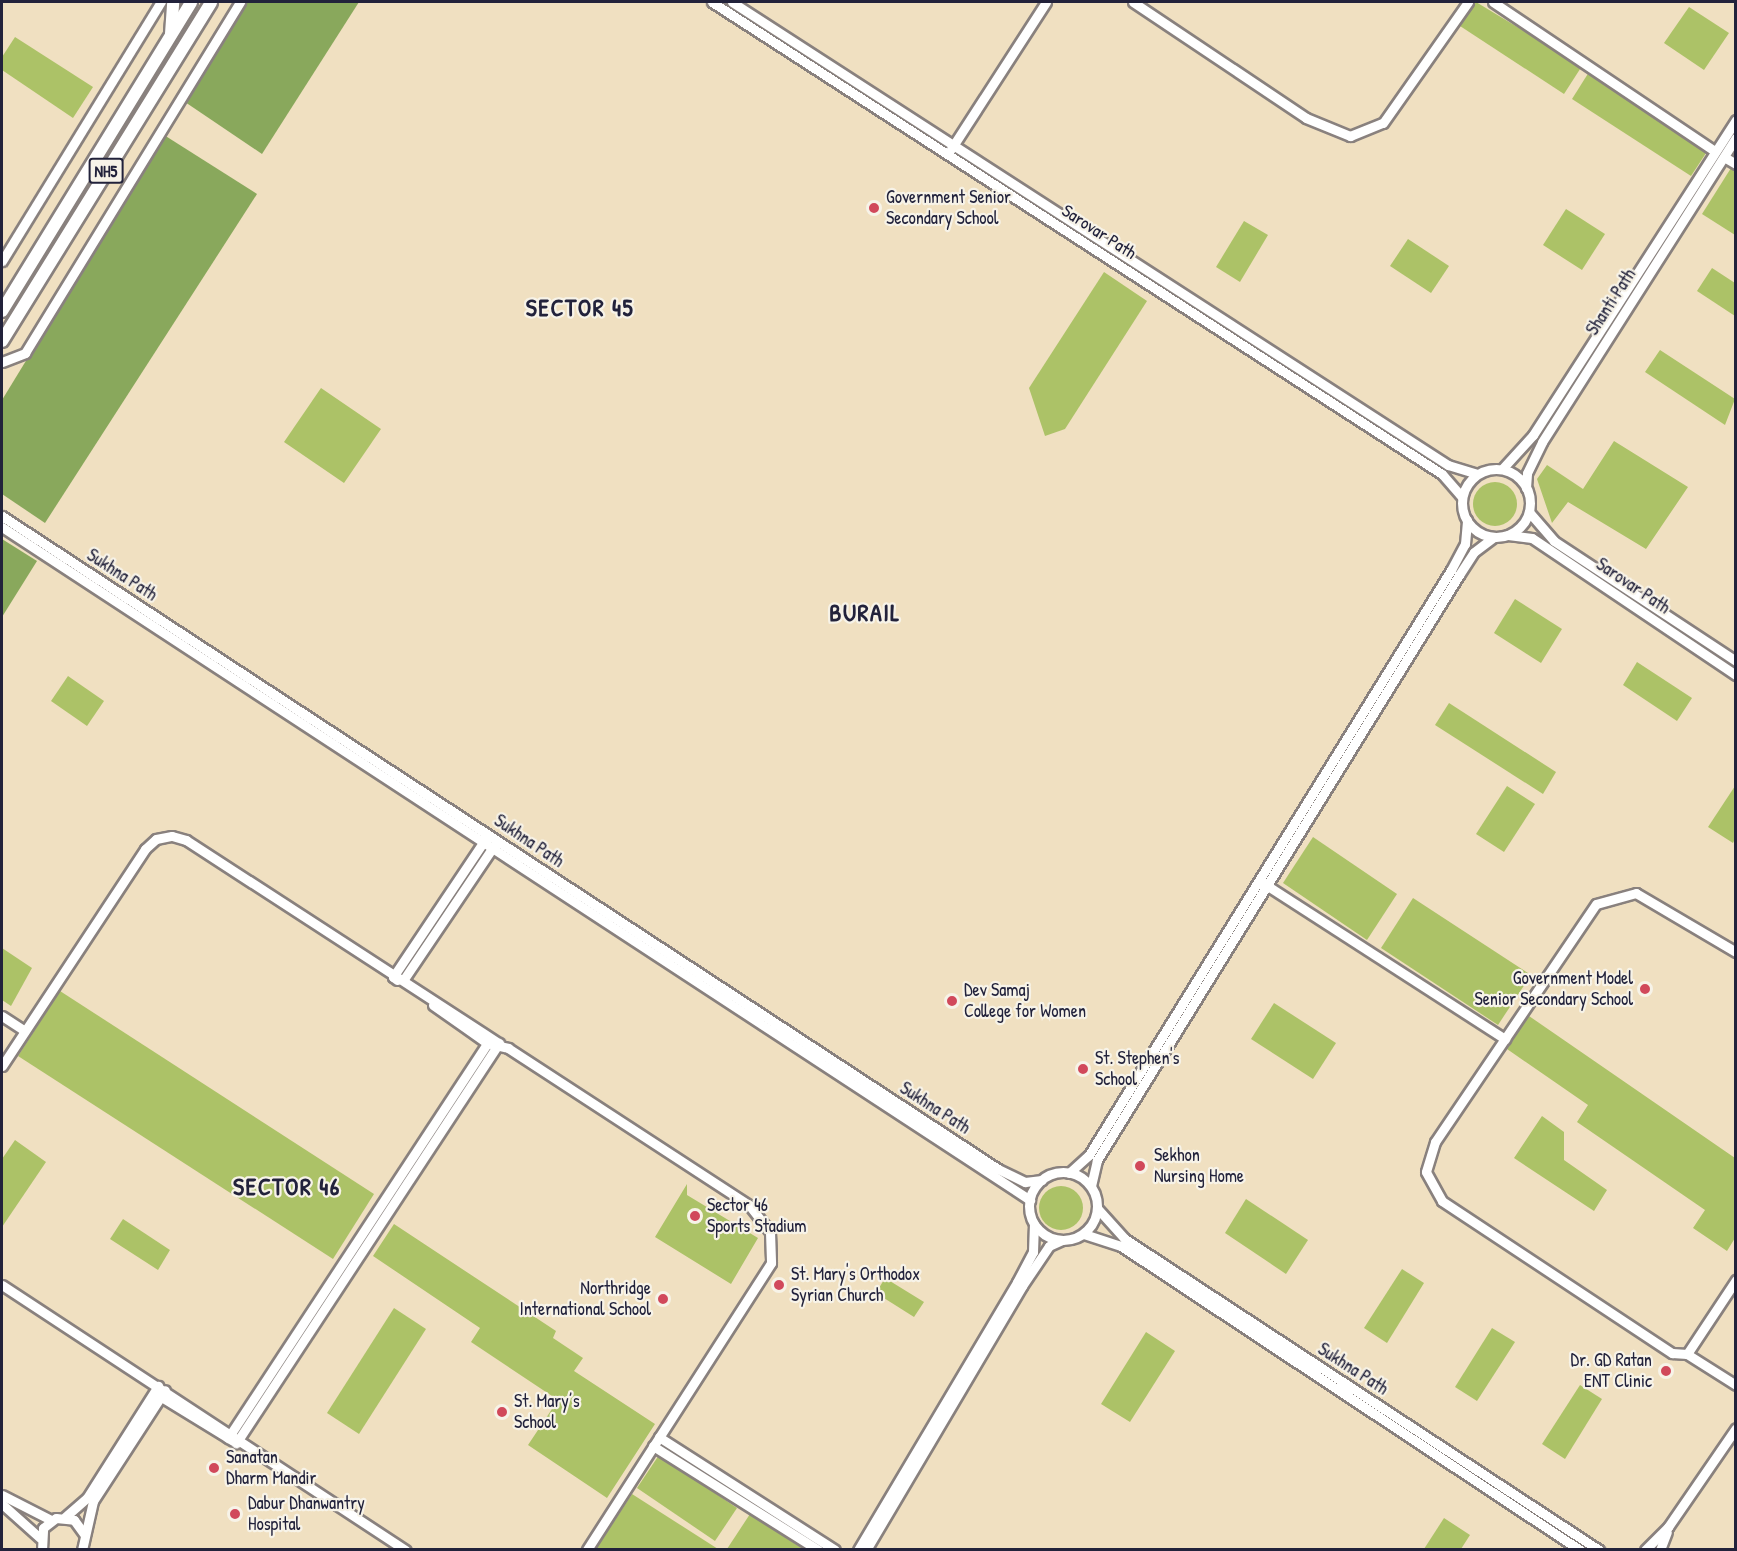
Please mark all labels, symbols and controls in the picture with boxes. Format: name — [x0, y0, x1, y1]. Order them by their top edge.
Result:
road number: NH5 — [88, 158, 124, 184]
place label: Government Senior Secondary School — [886, 187, 1011, 230]
street label: Sarovar Path — [1058, 200, 1140, 264]
marker: Government Senior Secondary School — [867, 201, 881, 215]
street label: Shanti Path — [1582, 265, 1640, 339]
district label: SECTOR 45 — [526, 294, 634, 322]
street label: Sukhna Path — [83, 544, 161, 606]
street label: Sarovar Path — [1592, 553, 1674, 619]
district label: BURAIL — [829, 599, 901, 627]
street label: Sukhna Path — [490, 810, 568, 872]
place label: Government Model Senior Secondary School — [1474, 968, 1633, 1010]
place label: Dev Samaj College for Women — [964, 980, 1086, 1022]
marker: Government Model Senior Secondary School — [1638, 982, 1652, 996]
marker: Dev Samaj College for Women — [945, 994, 959, 1008]
place label: St. Stephen's School — [1095, 1048, 1180, 1090]
marker: St. Stephen's School — [1076, 1062, 1090, 1076]
street label: Sukhna Path — [896, 1077, 974, 1139]
place label: Sekhon Nursing Home — [1154, 1145, 1244, 1188]
marker: Sekhon Nursing Home — [1131, 1157, 1149, 1175]
district label: SECTOR 46 — [233, 1173, 341, 1201]
place label: Sector 46 Sports Stadium — [707, 1195, 806, 1238]
marker: Sector 46 Sports Stadium — [688, 1209, 702, 1223]
place label: St. Mary's Orthodox Syrian Church — [791, 1264, 920, 1306]
place label: Northridge International School — [519, 1278, 651, 1320]
marker: St. Mary's Orthodox Syrian Church — [772, 1278, 786, 1292]
marker: Northridge International School — [656, 1292, 670, 1306]
street label: Sukhna Path — [1314, 1338, 1392, 1400]
place label: Dr. GD Ratan ENT Clinic — [1571, 1350, 1652, 1392]
marker: Dr. GD Ratan ENT Clinic — [1657, 1362, 1675, 1380]
place label: St. Mary’s School — [514, 1391, 580, 1434]
marker: St. Mary’s School — [495, 1405, 509, 1419]
place label: Sanatan Dharm Mandir — [226, 1447, 316, 1490]
marker: Sanatan Dharm Mandir — [207, 1461, 221, 1475]
place label: Dabur Dhanwantry Hospital — [248, 1493, 365, 1536]
marker: Dabur Dhanwantry Hospital — [226, 1505, 244, 1523]

